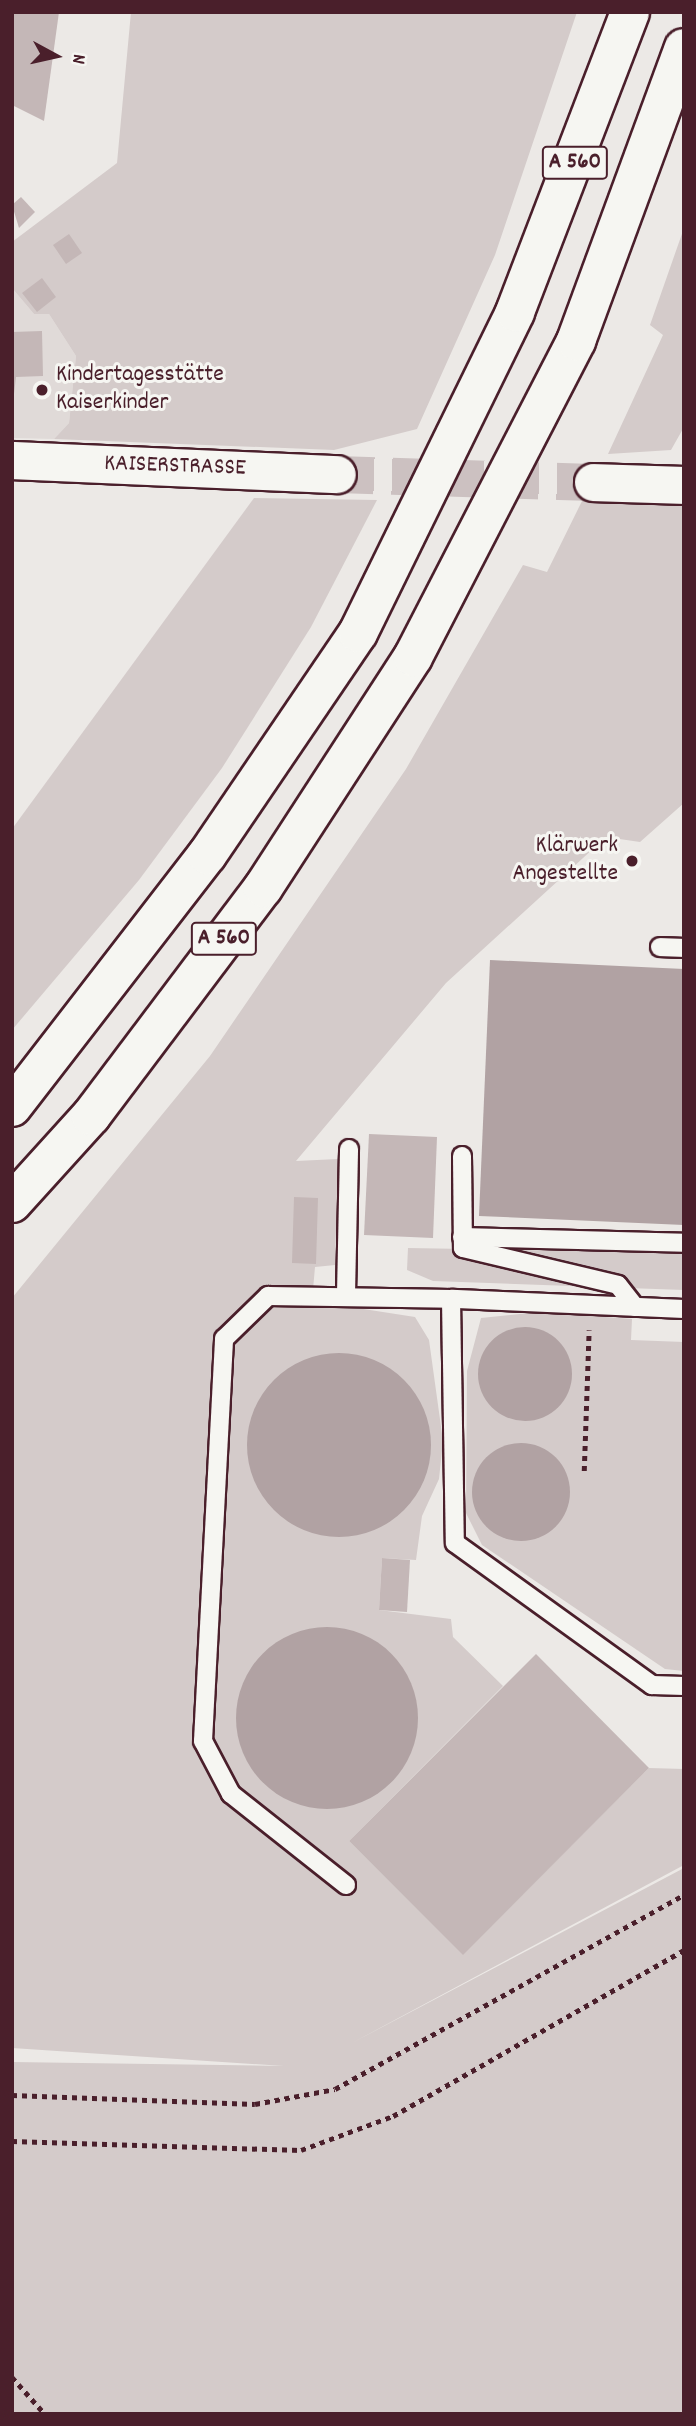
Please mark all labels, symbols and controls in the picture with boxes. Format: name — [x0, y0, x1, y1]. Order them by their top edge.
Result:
north arrow — [21, 21, 91, 91]
text: N — [63, 52, 91, 66]
road number: A 560 — [542, 144, 608, 182]
place label: Kindertagesstätte Kaiserkinder — [56, 362, 224, 418]
marker: Kindertagesstätte Kaiserkinder — [34, 382, 50, 398]
street label: KAISERSTRASSE — [104, 450, 246, 484]
place label: Klärwerk Angestellte — [512, 833, 618, 889]
marker: Klärwerk Angestellte — [624, 853, 640, 869]
road number: A 560 — [191, 920, 257, 958]

